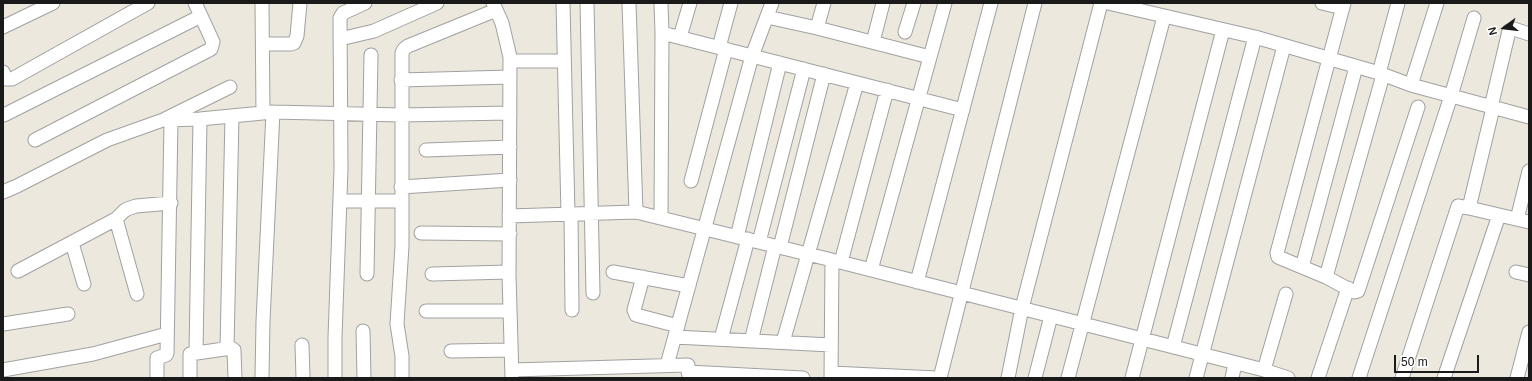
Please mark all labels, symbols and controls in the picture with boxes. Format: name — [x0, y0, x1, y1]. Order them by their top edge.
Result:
north arrow — [1484, 8, 1524, 48]
text: N — [1486, 26, 1499, 37]
scale bar — [1396, 347, 1481, 373]
text: 50 m — [1401, 355, 1428, 369]

